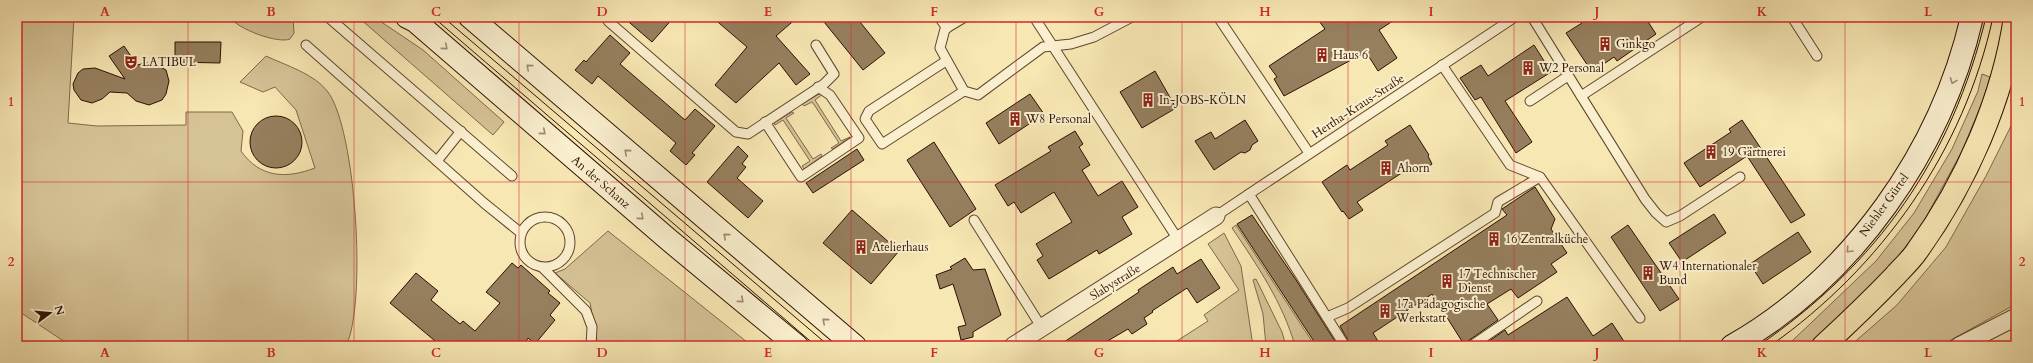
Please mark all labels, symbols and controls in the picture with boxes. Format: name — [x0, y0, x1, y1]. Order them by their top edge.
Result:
text: A — [100, 3, 110, 21]
text: B — [266, 3, 276, 21]
text: C — [431, 3, 441, 21]
text: D — [596, 3, 608, 21]
text: E — [764, 3, 772, 21]
text: F — [930, 3, 938, 21]
text: G — [1094, 3, 1105, 21]
text: H — [1259, 3, 1271, 21]
text: I — [1428, 3, 1434, 21]
text: J — [1593, 3, 1600, 21]
text: K — [1757, 3, 1768, 21]
text: L — [1924, 3, 1933, 21]
building icon: Ginkgo — [1597, 36, 1613, 52]
place label: Ginkgo — [1616, 36, 1656, 52]
one-way arrow — [440, 42, 448, 49]
building icon: Haus 6 — [1314, 47, 1330, 63]
place label: Haus 6 — [1333, 47, 1368, 63]
theatre icon: LATIBUL — [123, 54, 139, 70]
place label: LATIBUL — [142, 54, 197, 70]
building icon: W2 Personal — [1520, 60, 1536, 76]
place label: W2 Personal — [1538, 60, 1604, 76]
one-way arrow — [526, 65, 533, 72]
street label: Hertha-Kraus-Straße — [1309, 70, 1407, 142]
one-way arrow — [1949, 77, 1957, 84]
building icon: In-JOBS-KÖLN — [1140, 92, 1156, 108]
place label: In-JOBS-KÖLN — [1159, 92, 1247, 108]
text: 1 — [8, 93, 14, 111]
text: 1 — [2019, 93, 2025, 111]
building icon: W8 Personal — [1007, 111, 1023, 127]
place label: W8 Personal — [1025, 111, 1091, 127]
one-way arrow — [538, 127, 546, 134]
building icon: 19 Gärtnerei — [1703, 144, 1719, 160]
place label: 19 Gärtnerei — [1722, 144, 1787, 160]
one-way arrow — [625, 149, 632, 156]
street label: An der Schanz — [568, 152, 634, 213]
building icon: Ahorn — [1378, 160, 1394, 176]
place label: Ahorn — [1397, 160, 1430, 176]
street label: Niehler Gürtel — [1856, 170, 1912, 240]
one-way arrow — [637, 212, 644, 219]
building icon: 16 Zentralküche — [1486, 231, 1502, 247]
place label: 16 Zentralküche — [1505, 231, 1588, 247]
one-way arrow — [723, 234, 731, 241]
building icon: Atelierhaus — [853, 239, 869, 255]
place label: Atelierhaus — [872, 239, 928, 255]
one-way arrow — [1847, 246, 1854, 253]
text: 2 — [8, 253, 15, 271]
text: 2 — [2019, 253, 2026, 271]
place label: W4 Internationaler Bund — [1658, 258, 1757, 288]
street label: Slabystraße — [1087, 260, 1143, 304]
building icon: W4 Internationaler Bund — [1640, 265, 1656, 281]
place label: 17 Technischer Dienst — [1458, 266, 1537, 296]
building icon: 17 Technischer Dienst — [1439, 273, 1455, 289]
north arrow — [30, 293, 70, 333]
one-way arrow — [736, 296, 744, 303]
place label: 17a Pädagogische Werkstatt — [1395, 296, 1486, 326]
building icon: 17a Pädagogische Werkstatt — [1377, 303, 1393, 319]
text: N — [51, 304, 68, 317]
one-way arrow — [822, 318, 830, 325]
text: A — [100, 344, 110, 362]
text: B — [266, 344, 276, 362]
text: C — [431, 344, 441, 362]
text: D — [596, 344, 608, 362]
text: E — [764, 344, 772, 362]
text: F — [930, 344, 938, 362]
text: G — [1094, 344, 1105, 362]
text: H — [1259, 344, 1271, 362]
text: I — [1428, 344, 1434, 362]
text: J — [1593, 344, 1600, 362]
text: K — [1757, 344, 1768, 362]
text: L — [1924, 344, 1933, 362]

